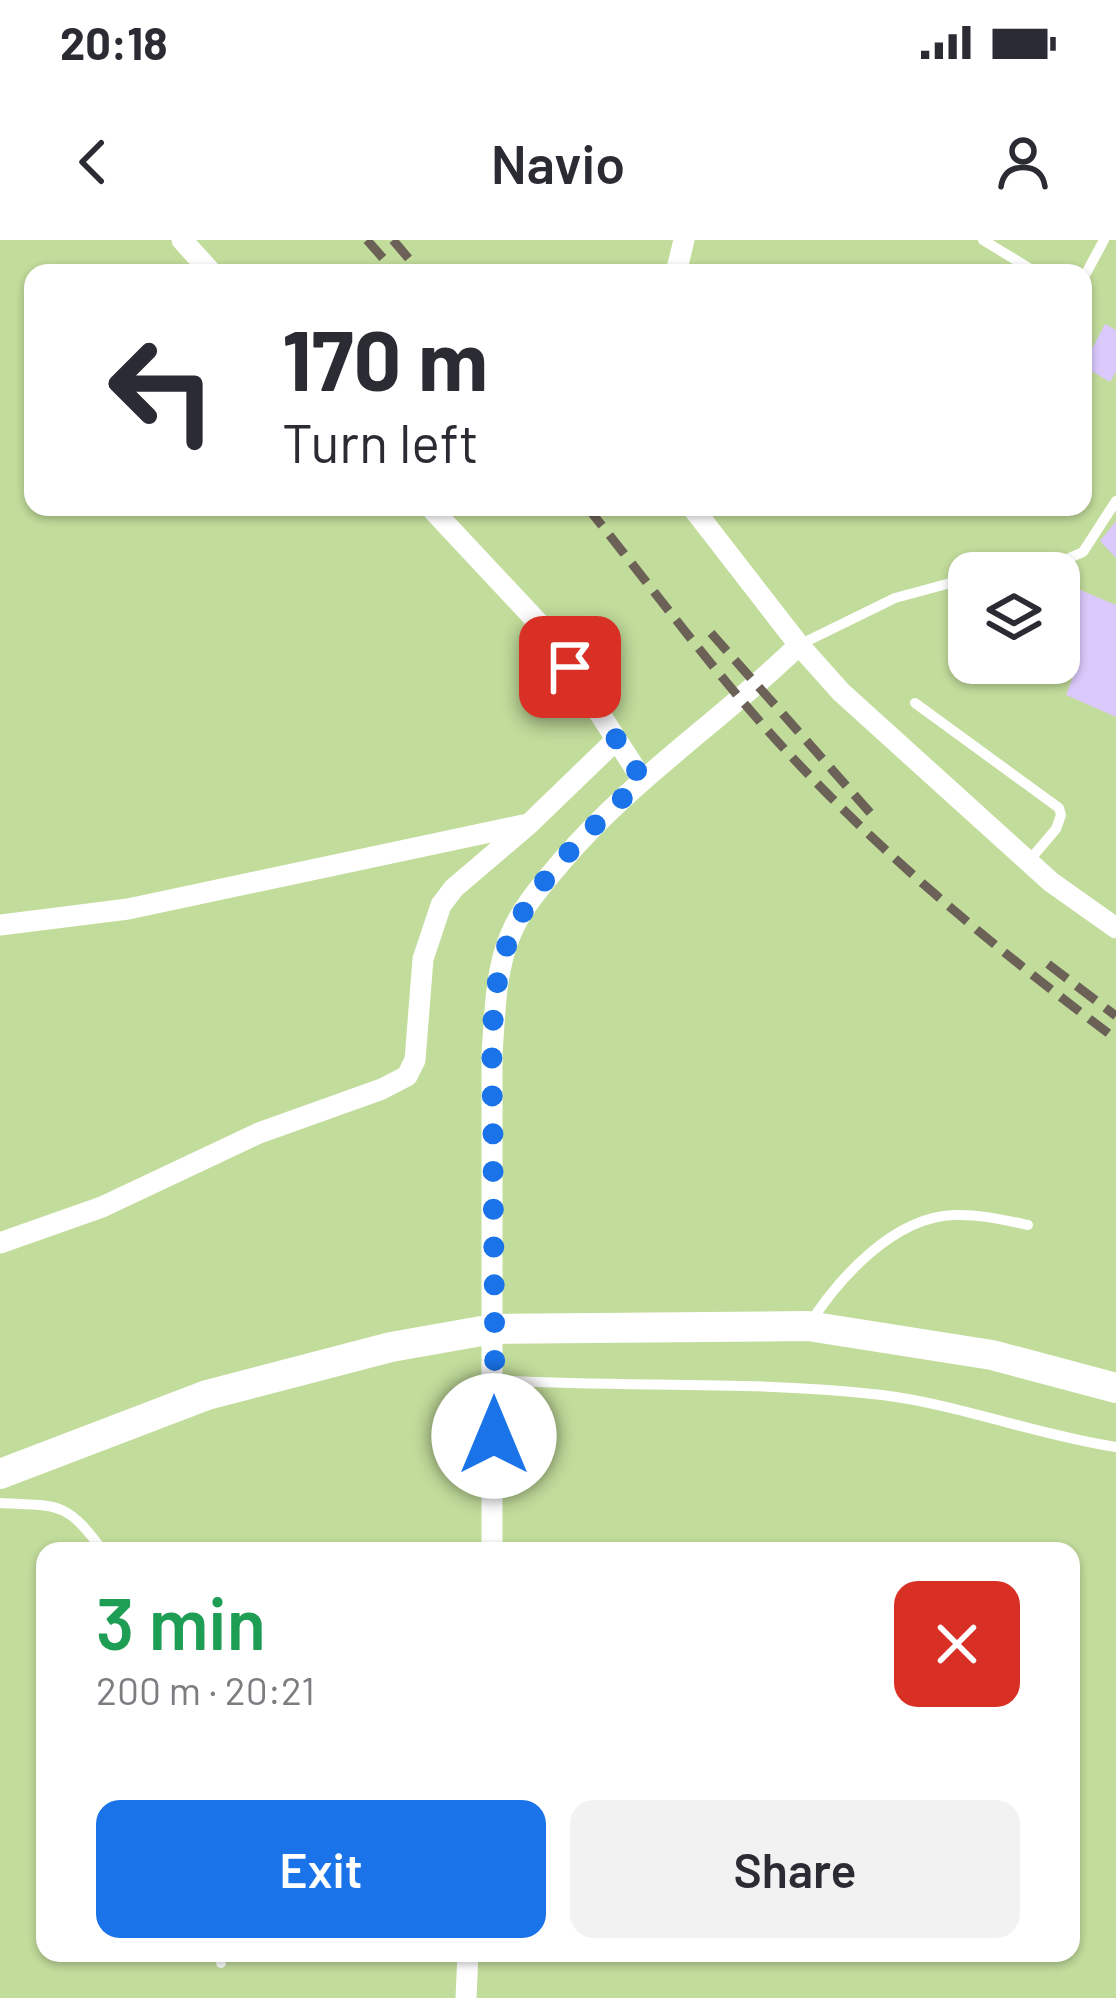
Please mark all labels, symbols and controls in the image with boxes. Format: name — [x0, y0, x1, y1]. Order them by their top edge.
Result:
text: 20:18 — [60, 15, 168, 69]
icon: back — [60, 129, 126, 195]
icon: person — [990, 129, 1056, 195]
text: Navio — [491, 130, 625, 195]
text: 170 m — [282, 307, 488, 408]
icon: left — [84, 312, 240, 468]
text: Turn left — [282, 409, 479, 474]
map controls — [948, 552, 1080, 684]
button: layers — [948, 552, 1080, 684]
pin — [519, 616, 621, 718]
icon: arrive — [537, 634, 603, 700]
position arrow — [431, 1373, 557, 1499]
text: 3 min — [96, 1578, 266, 1664]
button: close — [894, 1581, 1020, 1707]
text: 200 m · 20:21 — [96, 1666, 315, 1713]
button: Exit — [96, 1800, 546, 1938]
button: Share — [570, 1800, 1020, 1938]

